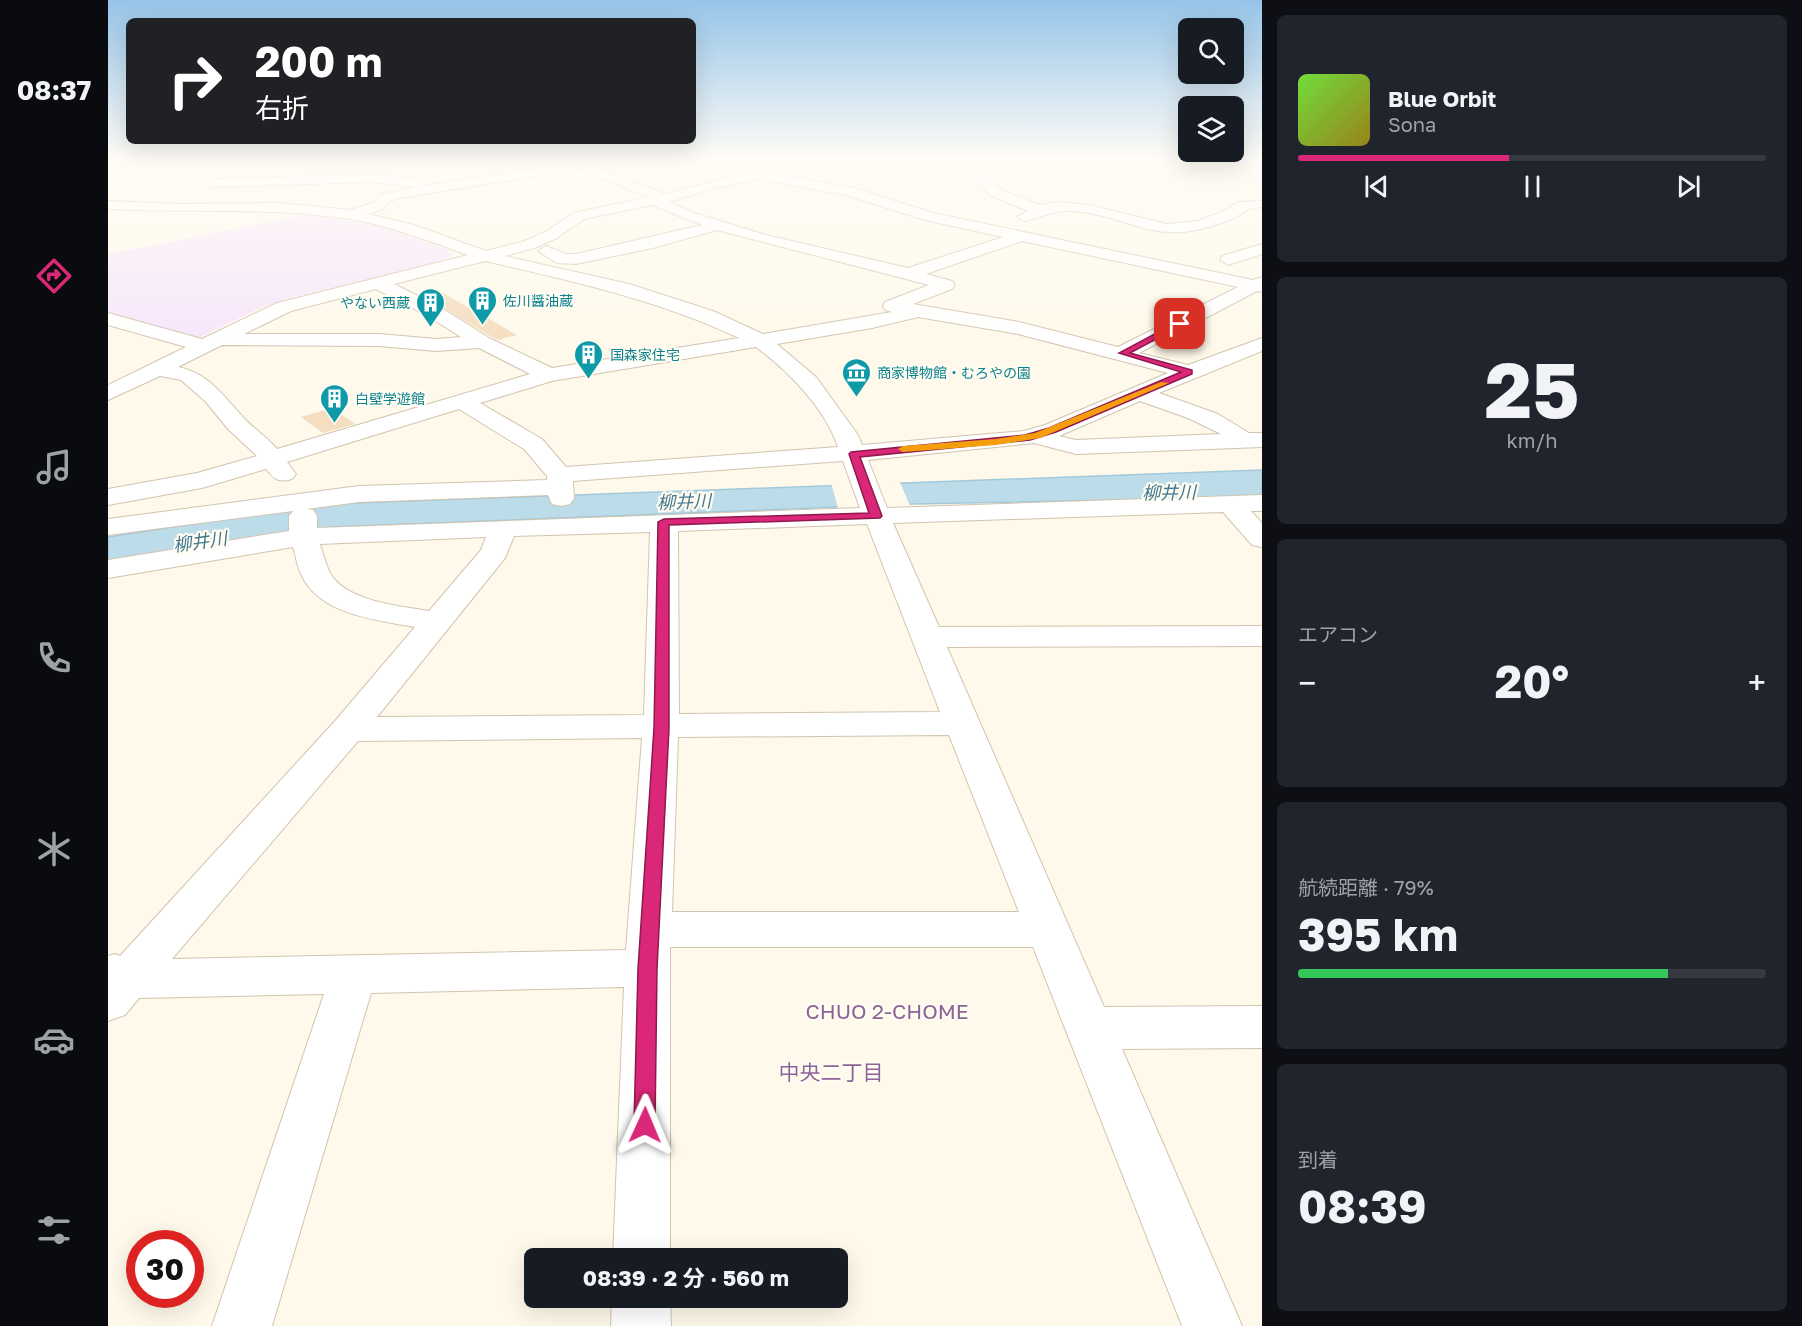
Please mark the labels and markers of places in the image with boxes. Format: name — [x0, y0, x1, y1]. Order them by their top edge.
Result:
building icon: 佐川醤油蔵 — [466, 284, 498, 326]
building icon: やない西蔵 — [415, 286, 447, 328]
place label: 佐川醤油蔵 — [503, 292, 573, 309]
place label: やない西蔵 — [340, 294, 410, 311]
pin — [1154, 298, 1205, 349]
building icon: 国森家住宅 — [573, 338, 605, 380]
place label: 国森家住宅 — [610, 346, 680, 363]
museum icon: 商家博物館・むろやの園 — [840, 356, 872, 398]
place label: 商家博物館・むろやの園 — [877, 364, 1031, 381]
building icon: 白壁学遊館 — [318, 382, 350, 424]
place label: 白壁学遊館 — [355, 390, 425, 407]

